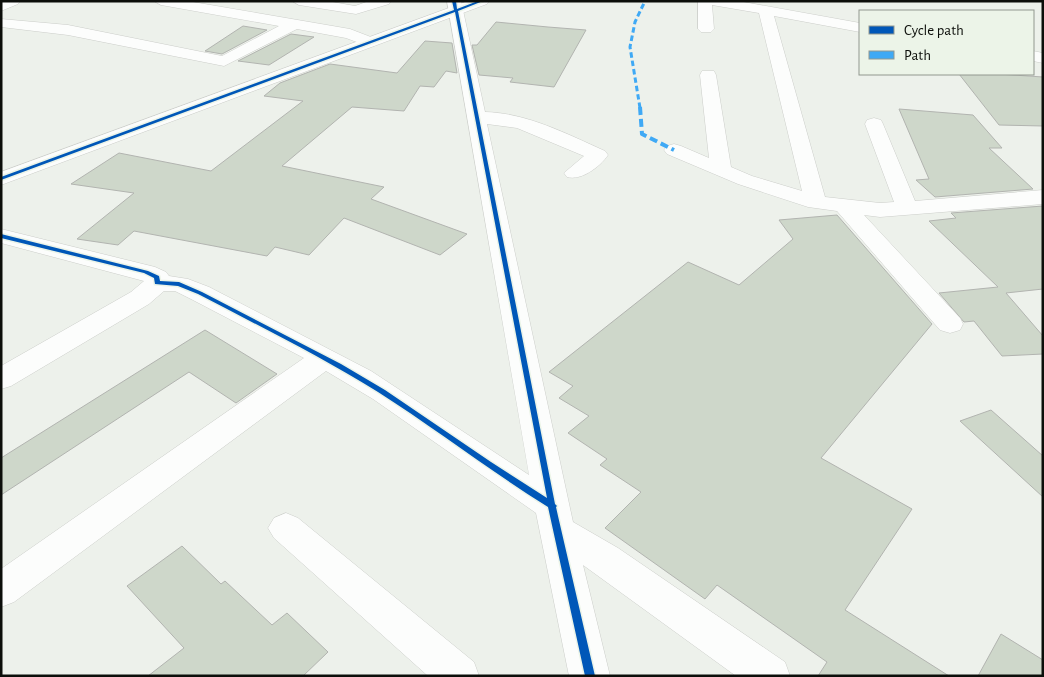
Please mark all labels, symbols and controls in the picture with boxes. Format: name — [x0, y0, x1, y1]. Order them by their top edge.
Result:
legend — [859, 10, 1034, 75]
text: Cycle path — [904, 23, 964, 38]
text: Path — [904, 48, 931, 63]

